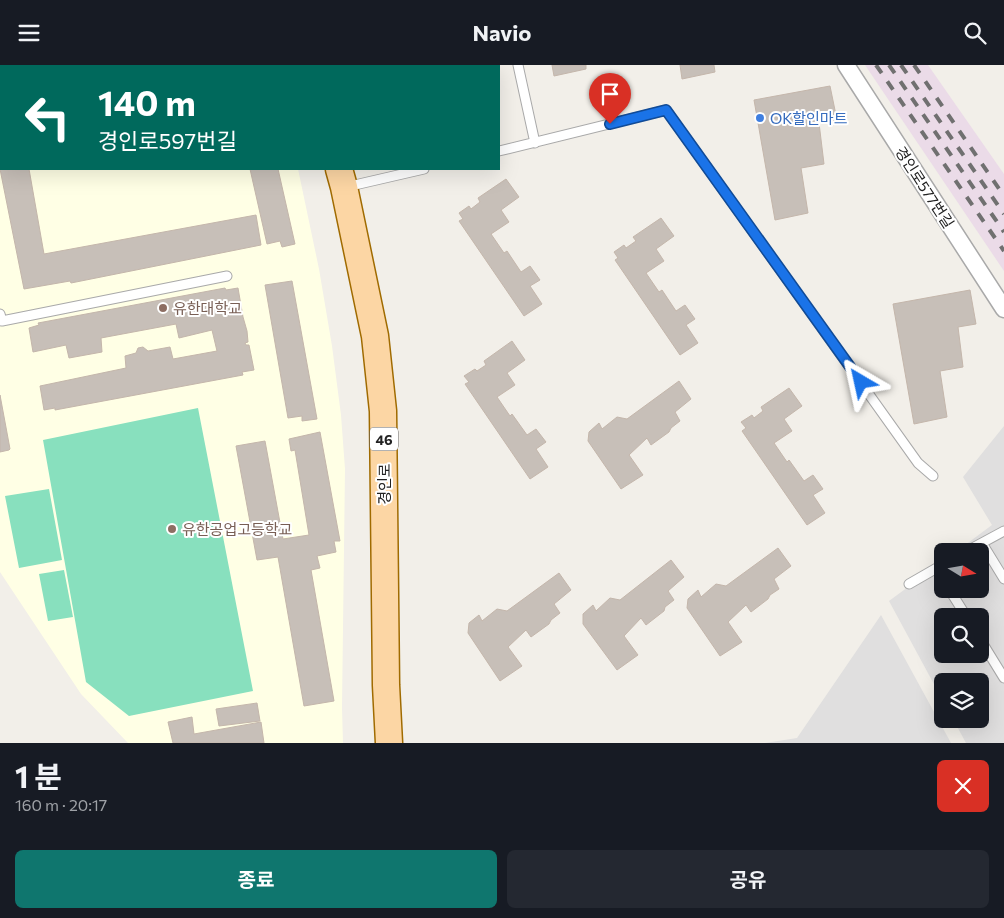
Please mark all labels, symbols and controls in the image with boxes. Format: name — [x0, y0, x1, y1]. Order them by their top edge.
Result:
icon: menu — [15, 19, 43, 47]
text: Navio — [472, 19, 532, 46]
icon: search — [961, 19, 989, 47]
pin — [589, 73, 631, 124]
text: 140 m — [98, 80, 196, 123]
icon: arrive — [596, 80, 624, 108]
icon: left — [15, 85, 80, 150]
place label: OK할인마트 — [770, 109, 848, 127]
marker: OK할인마트 — [754, 112, 766, 124]
text: 경인로597번길 — [98, 127, 237, 154]
street label: 경인로577번길 — [892, 143, 958, 231]
place label: 유한대학교 — [173, 299, 242, 317]
marker: 유한대학교 — [157, 302, 169, 314]
position arrow — [834, 355, 886, 407]
road number: 46 — [370, 427, 398, 451]
street label: 경인로 — [375, 463, 393, 505]
place label: 유한공업고등학교 — [182, 520, 292, 538]
marker: 유한공업고등학교 — [166, 523, 178, 535]
north arrow — [934, 543, 989, 597]
map controls — [934, 543, 989, 728]
button: search — [934, 608, 989, 663]
button: layers — [934, 673, 989, 728]
text: 1 분 — [15, 757, 62, 794]
button: close — [937, 760, 989, 812]
text: 160 m · 20:17 — [15, 795, 107, 814]
button: 종료 — [15, 850, 497, 908]
button: 공유 — [507, 850, 989, 908]

